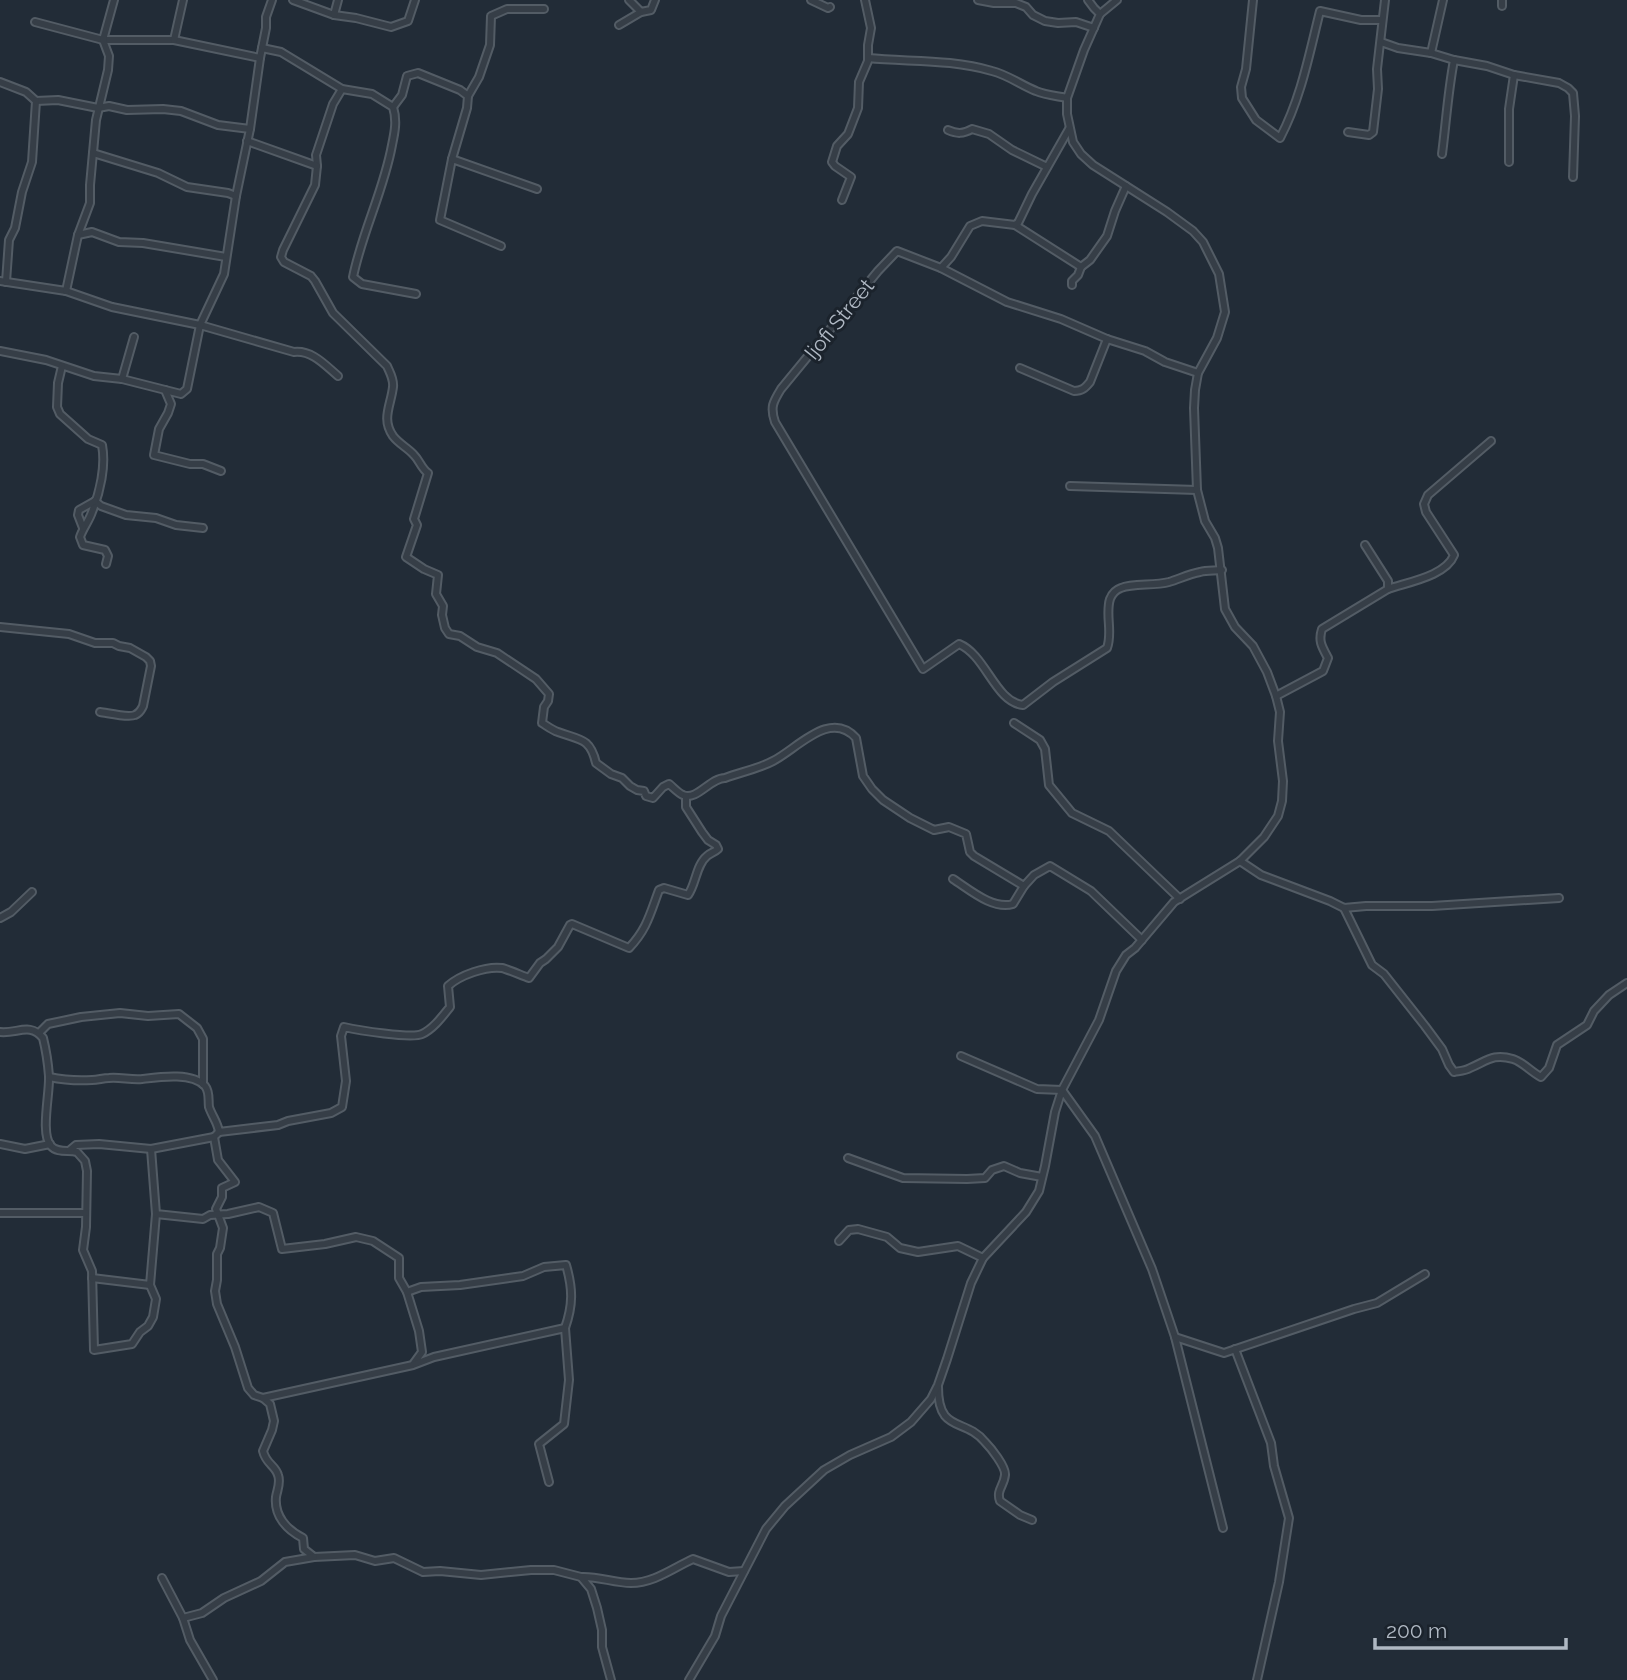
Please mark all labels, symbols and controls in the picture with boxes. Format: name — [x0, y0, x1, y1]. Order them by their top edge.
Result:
street label: Ijofi Street — [799, 274, 879, 364]
scale bar — [1375, 1606, 1566, 1650]
text: 200 m — [1386, 1618, 1447, 1643]

